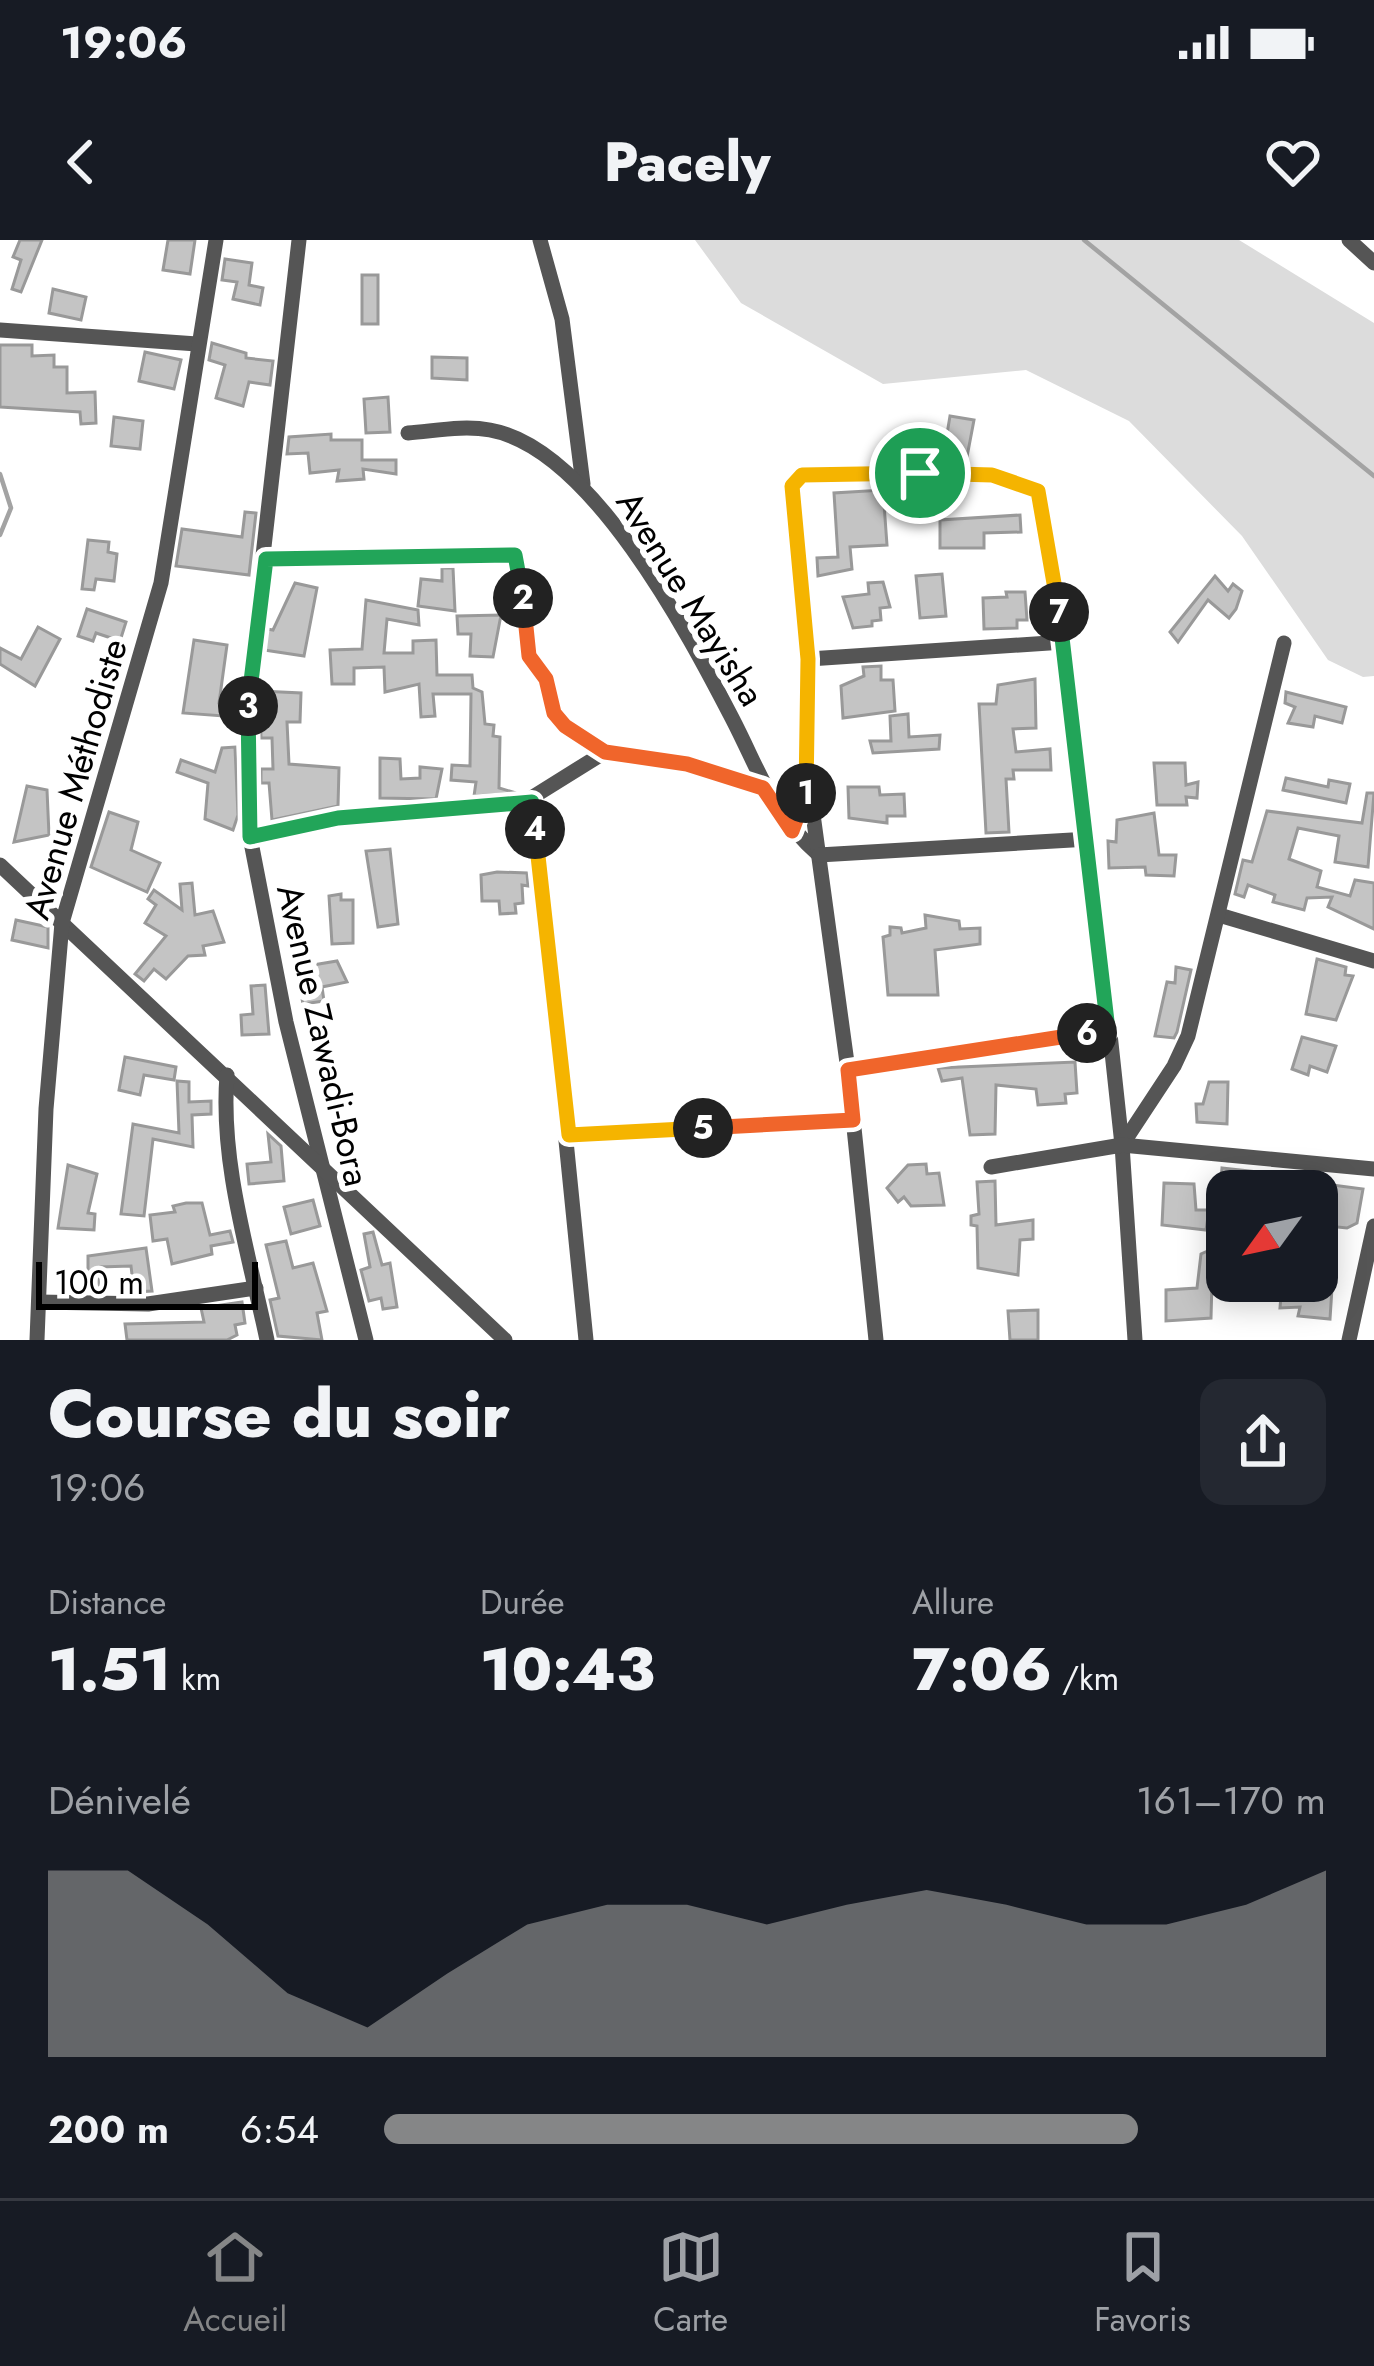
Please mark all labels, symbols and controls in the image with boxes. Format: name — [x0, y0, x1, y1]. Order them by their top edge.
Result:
text: 19:06 — [60, 10, 187, 75]
text: Pacely — [604, 123, 770, 201]
icon: back — [48, 129, 114, 195]
icon: heart — [1260, 129, 1326, 195]
pin — [869, 422, 971, 524]
icon: arrive — [887, 440, 953, 506]
street label: Avenue Mayisha — [604, 480, 778, 716]
pin: 2 — [493, 568, 553, 628]
text: 2 — [512, 574, 534, 621]
pin: 7 — [1029, 582, 1089, 642]
text: 7 — [1049, 588, 1069, 635]
street label: Avenue Méthodiste — [10, 633, 140, 925]
pin: 3 — [218, 676, 278, 736]
text: 3 — [238, 682, 258, 729]
pin: 1 — [776, 763, 836, 823]
text: 1 — [798, 769, 814, 816]
pin: 4 — [505, 799, 565, 859]
text: 4 — [523, 805, 547, 852]
street label: Avenue Zawadi-Bora — [264, 879, 384, 1191]
pin: 6 — [1057, 1003, 1117, 1063]
text: 6 — [1076, 1009, 1098, 1056]
pin: 5 — [673, 1098, 733, 1158]
text: 5 — [692, 1104, 714, 1151]
north arrow — [1206, 1170, 1338, 1302]
map controls — [1206, 1170, 1338, 1302]
scale bar — [36, 1256, 258, 1309]
text: 100 m — [54, 1259, 144, 1306]
text: Course du soir — [48, 1366, 510, 1462]
button: share — [1200, 1379, 1326, 1505]
text: 19:06 — [48, 1459, 146, 1516]
text: Distance — [48, 1579, 166, 1626]
text: Durée — [480, 1579, 565, 1626]
text: Allure — [912, 1579, 994, 1626]
text: 1.51 — [48, 1626, 171, 1713]
text: 10:43 — [480, 1626, 655, 1713]
text: 7:06 — [912, 1626, 1052, 1713]
text: km — [171, 1655, 221, 1702]
text: /km — [1052, 1655, 1119, 1702]
text: Dénivelé — [48, 1772, 191, 1829]
text: 161–170 m — [1136, 1772, 1326, 1829]
text: 200 m — [48, 2101, 169, 2158]
text: 6:54 — [240, 2101, 319, 2158]
tab: Accueil — [183, 2224, 287, 2343]
tab: Carte — [653, 2224, 728, 2343]
tab: Favoris — [1094, 2224, 1191, 2343]

